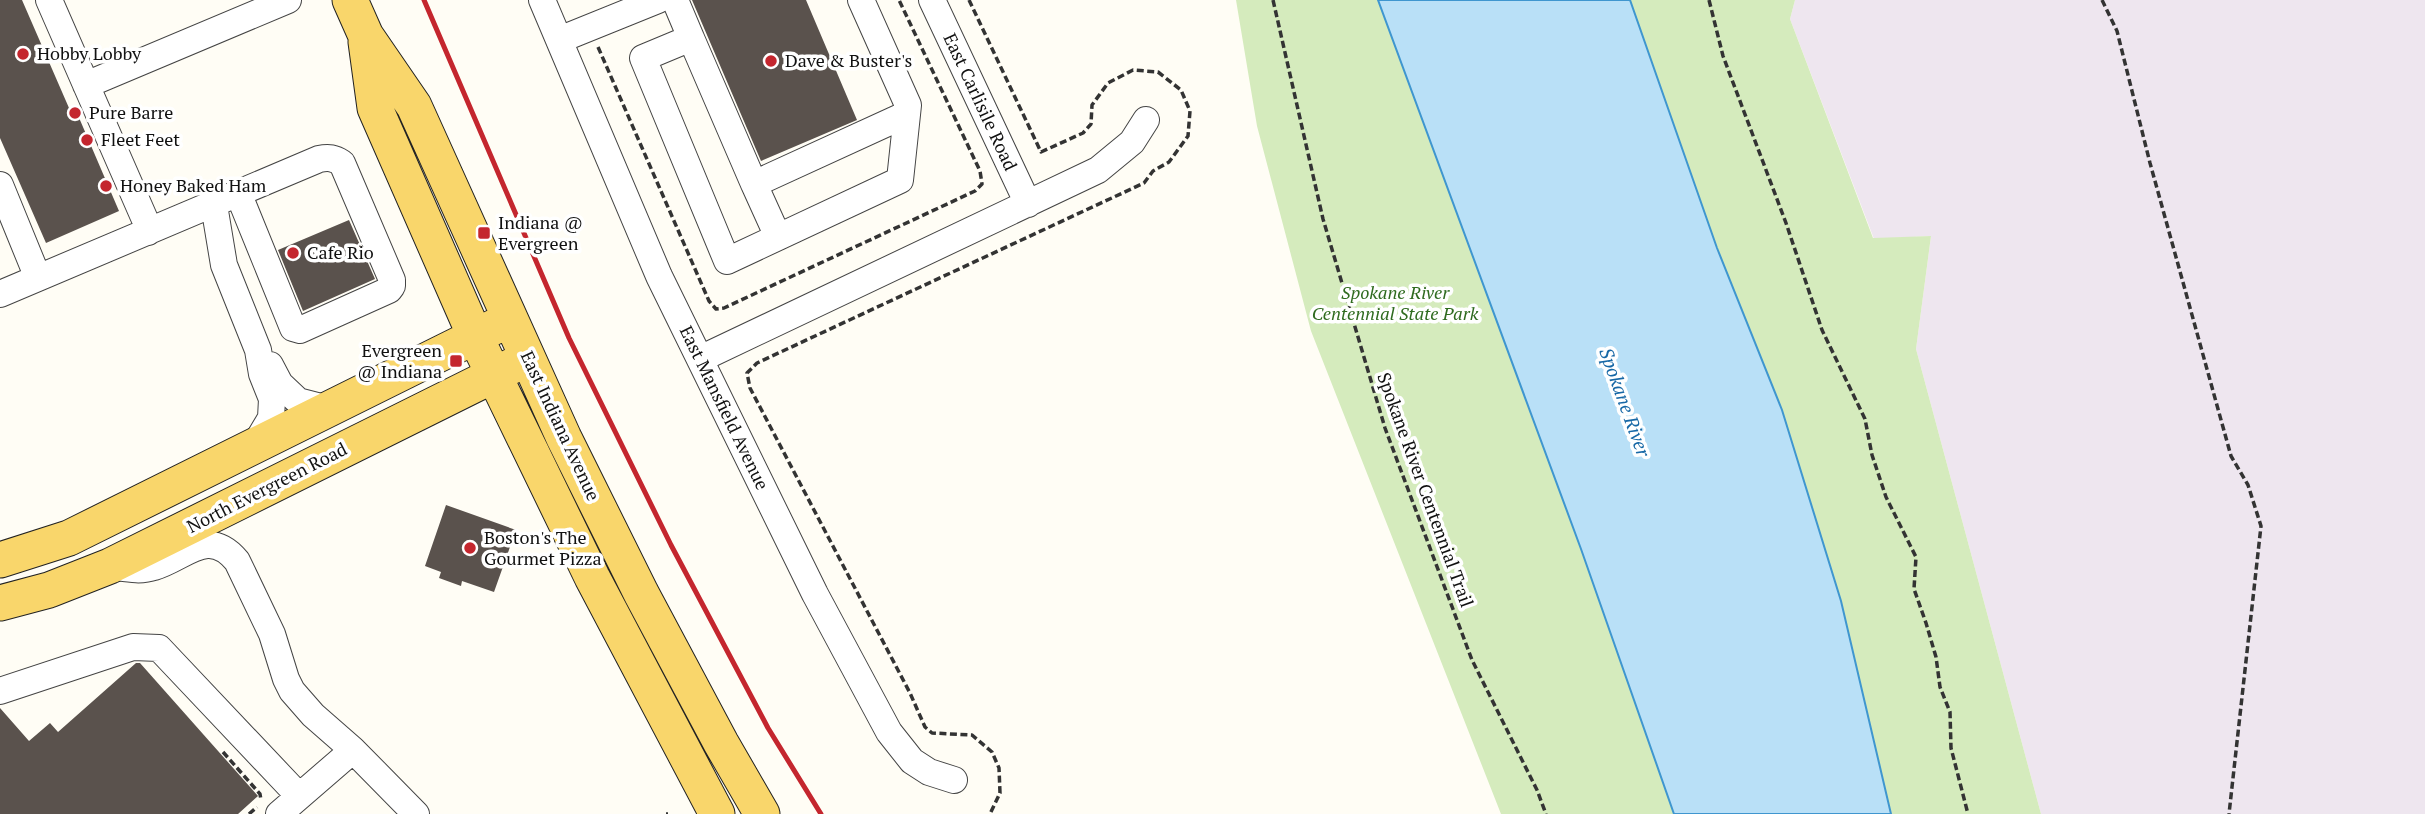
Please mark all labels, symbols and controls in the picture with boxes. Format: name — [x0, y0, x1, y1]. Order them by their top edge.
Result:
street label: East Carlisile Road — [939, 29, 1023, 174]
place label: Hobby Lobby — [37, 41, 142, 65]
marker: Hobby Lobby — [15, 46, 31, 62]
place label: Dave & Buster's — [785, 48, 912, 72]
marker: Dave & Buster's — [763, 53, 779, 69]
place label: Pure Barre — [89, 100, 173, 124]
marker: Pure Barre — [67, 105, 83, 121]
place label: Fleet Feet — [101, 127, 180, 151]
marker: Fleet Feet — [79, 132, 95, 148]
place label: Honey Baked Ham — [120, 173, 267, 197]
marker: Honey Baked Ham — [98, 178, 114, 194]
place label: Indiana @ Evergreen — [498, 210, 583, 255]
marker: Indiana @ Evergreen — [476, 225, 492, 241]
place label: Cafe Rio — [307, 240, 374, 264]
marker: Cafe Rio — [285, 245, 301, 261]
park label: Spokane River Centennial State Park — [1312, 280, 1479, 325]
street label: East Mansfield Avenue — [675, 321, 775, 494]
place label: Evergreen @ Indiana — [357, 338, 442, 383]
water label: Spokane River — [1594, 344, 1657, 460]
street label: East Indiana Avenue — [516, 347, 606, 504]
marker: Evergreen @ Indiana — [448, 353, 464, 369]
street label: Spokane River Centennial Trail — [1372, 369, 1480, 610]
street label: North Evergreen Road — [182, 436, 351, 538]
place label: Boston's The Gourmet Pizza — [484, 525, 602, 570]
marker: Boston's The Gourmet Pizza — [462, 540, 478, 556]

